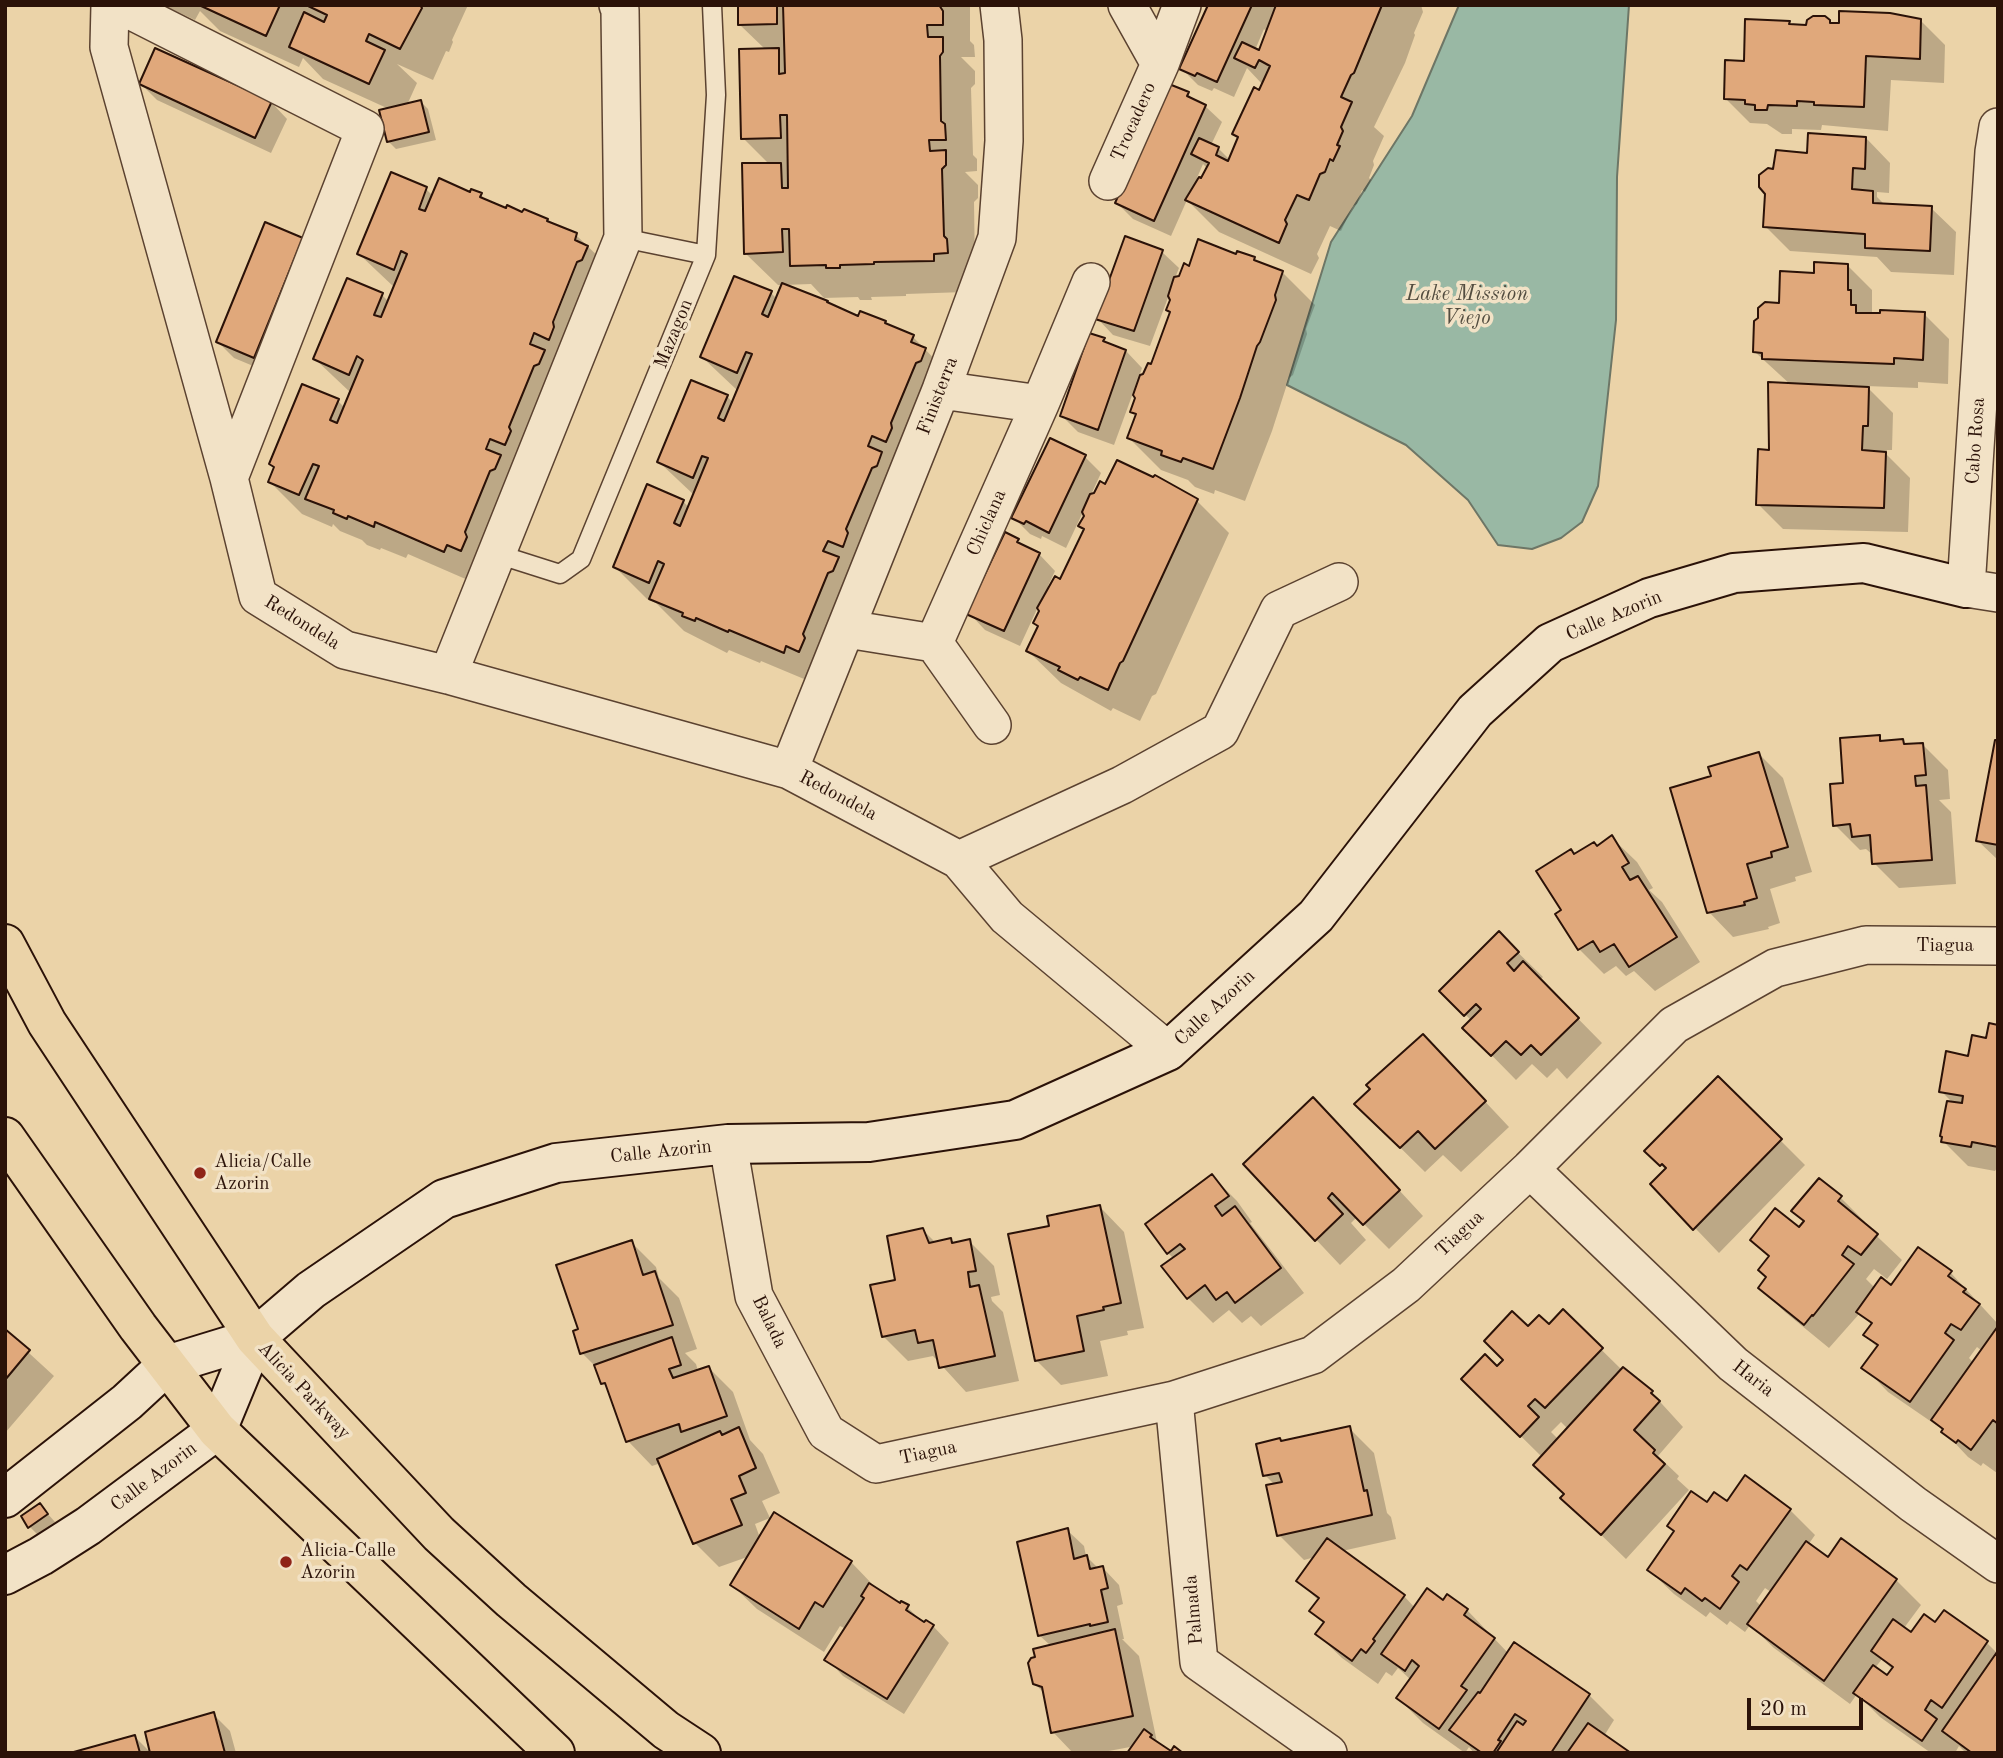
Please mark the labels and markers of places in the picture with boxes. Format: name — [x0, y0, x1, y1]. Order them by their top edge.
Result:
place label: Alicia/Calle Azorin — [214, 1151, 311, 1195]
marker: Alicia/Calle Azorin — [192, 1165, 208, 1181]
place label: Alicia-Calle Azorin — [300, 1540, 396, 1584]
marker: Alicia-Calle Azorin — [278, 1554, 294, 1570]

